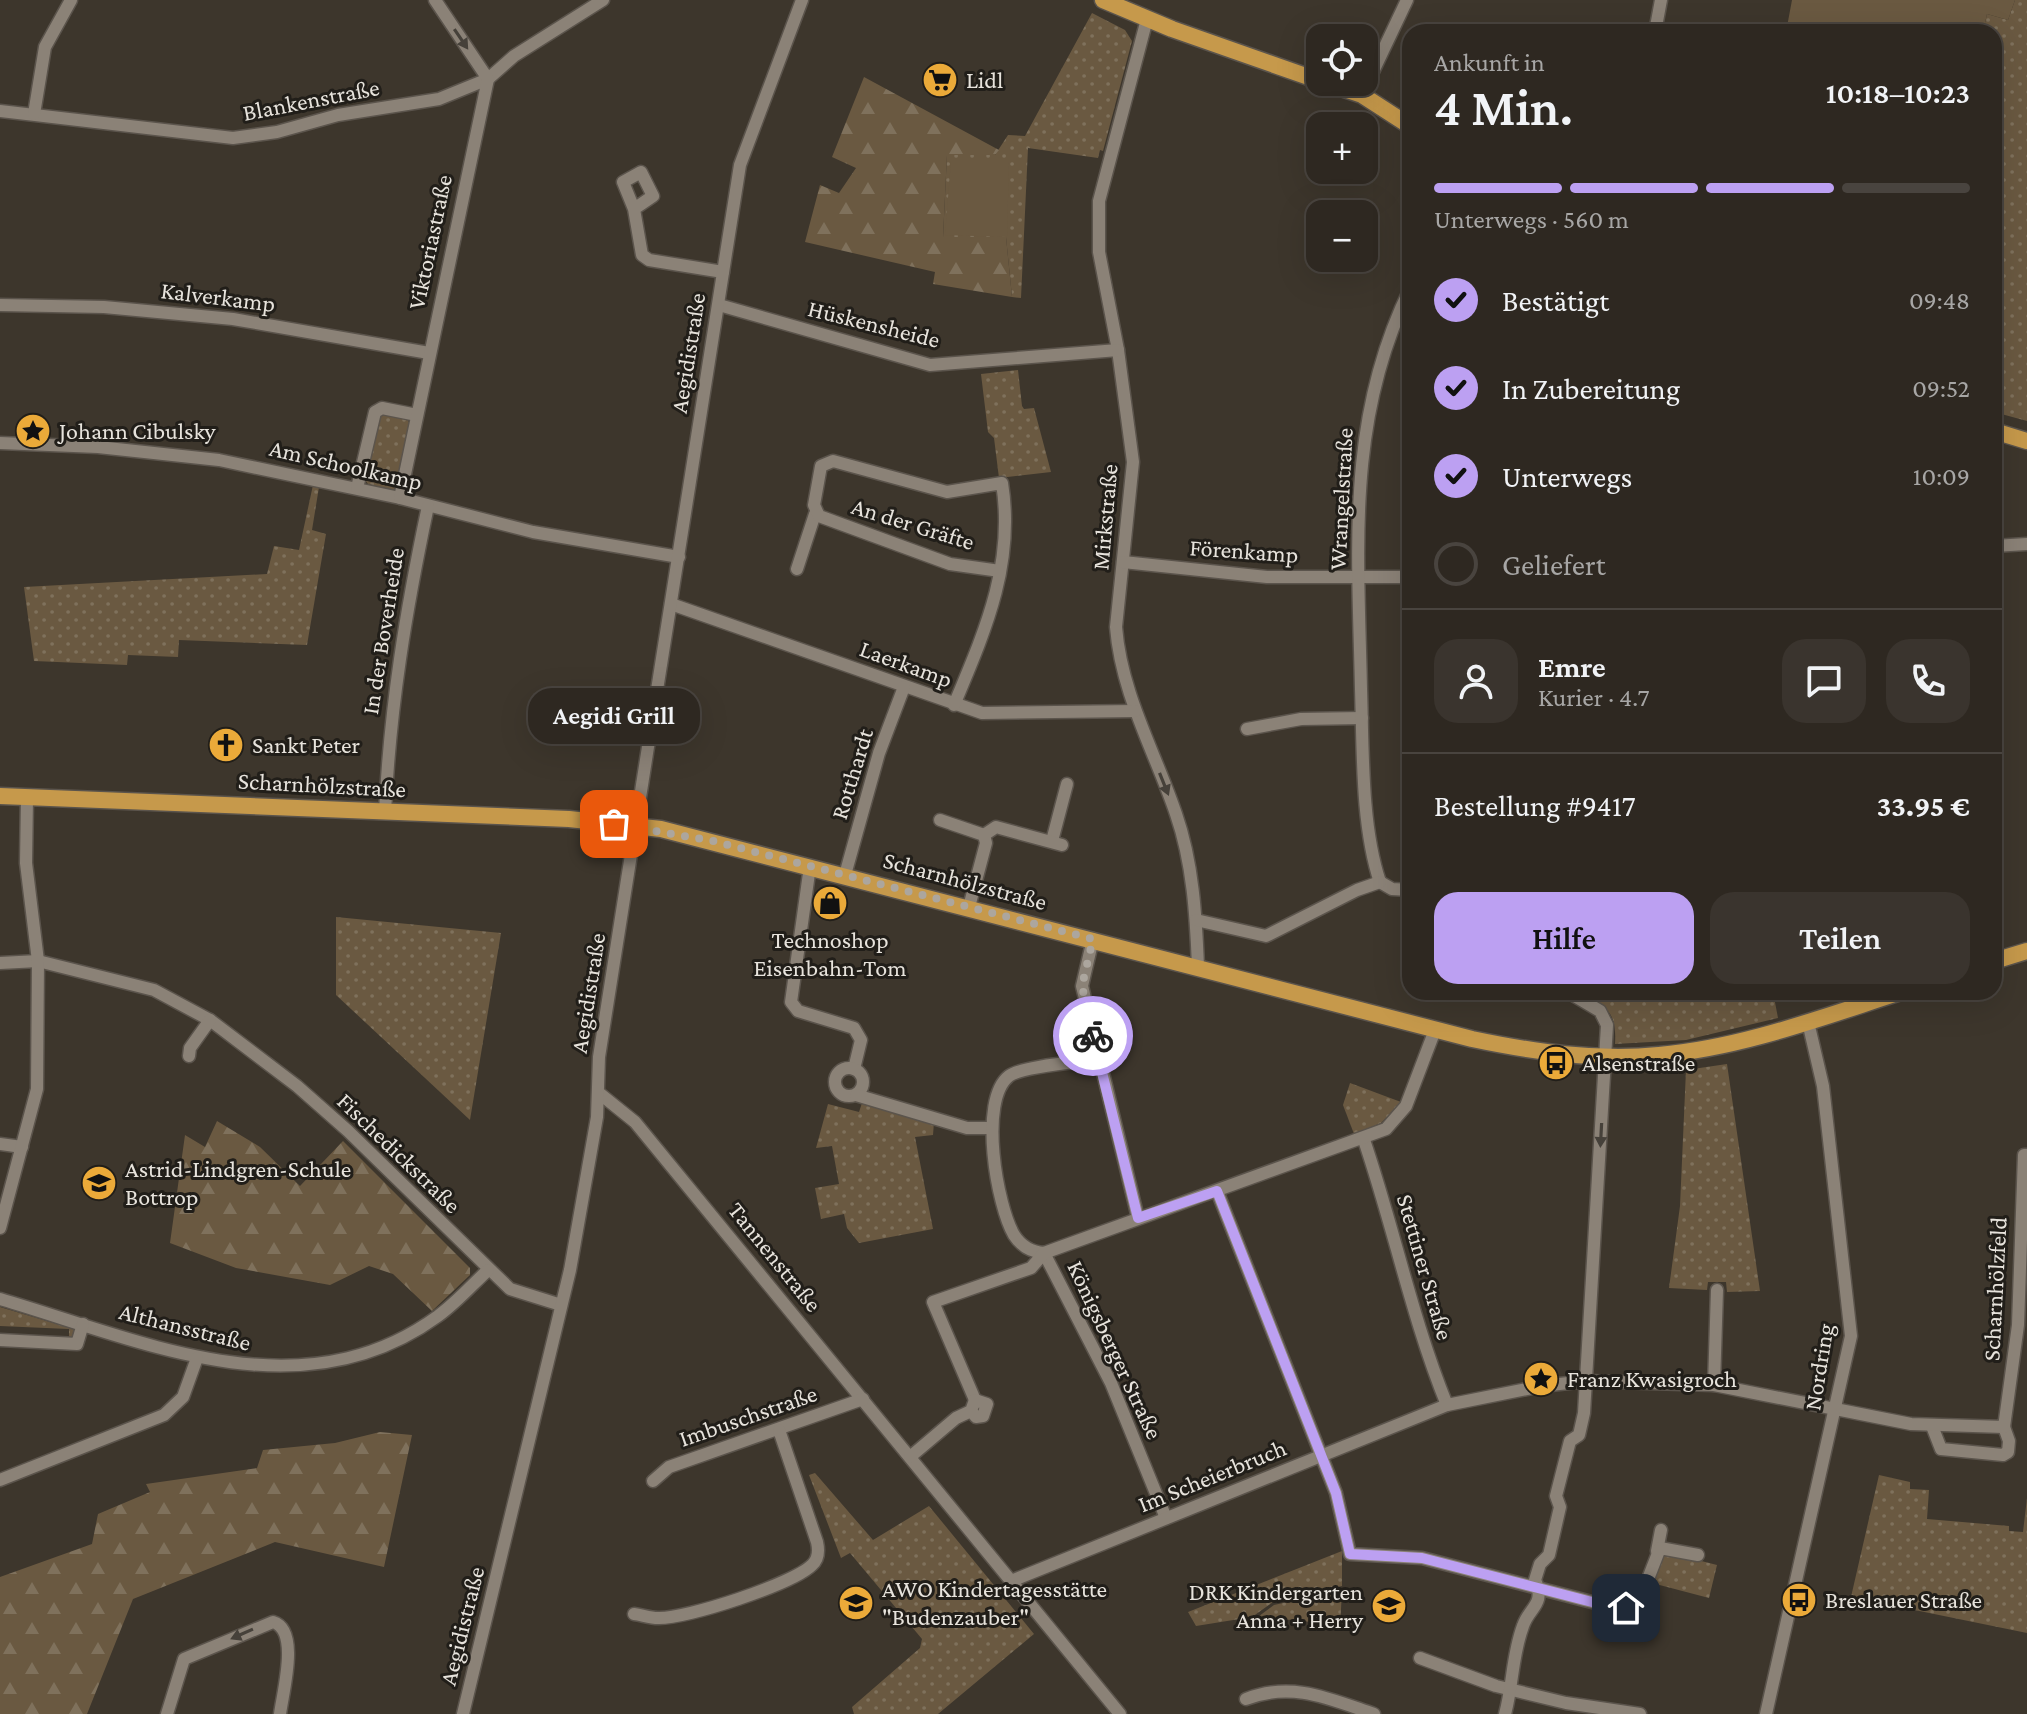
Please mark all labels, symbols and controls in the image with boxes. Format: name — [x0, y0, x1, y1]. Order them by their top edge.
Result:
map controls — [1306, 24, 1378, 272]
button: locate — [1306, 24, 1378, 96]
one-way arrow — [454, 29, 469, 50]
text: Ankunft in — [1434, 48, 1545, 77]
supermarket icon: Lidl — [921, 61, 959, 99]
place label: Lidl — [966, 66, 1003, 93]
street label: Blankenstraße — [240, 73, 382, 126]
text: 10:18–10:23 — [1826, 76, 1970, 109]
text: 4 Min. — [1434, 78, 1573, 136]
button: + — [1306, 112, 1378, 184]
street label: Viktoriastraße — [402, 172, 457, 312]
button: − — [1306, 200, 1378, 272]
text: Unterwegs · 560 m — [1434, 205, 1629, 234]
street label: Kalverkamp — [159, 276, 277, 317]
icon: check — [1434, 278, 1478, 322]
text: Bestätigt — [1502, 284, 1609, 317]
text: 09:48 — [1909, 286, 1970, 315]
street label: Aegidistraße — [665, 291, 710, 415]
street label: Hüskensheide — [805, 294, 943, 353]
icon: check — [1434, 366, 1478, 410]
text: In Zubereitung — [1502, 372, 1680, 405]
text: 09:52 — [1912, 374, 1970, 403]
place icon: Johann Cibulsky — [14, 412, 52, 450]
place label: Johann Cibulsky — [57, 417, 217, 444]
street label: Wrangelstraße — [1323, 427, 1358, 571]
street label: Am Schoolkamp — [267, 434, 425, 495]
icon: check — [1434, 454, 1478, 498]
text: Unterwegs — [1502, 460, 1632, 493]
text: 10:09 — [1913, 462, 1970, 491]
street label: Mirkstraße — [1086, 463, 1123, 571]
street label: An der Gräfte — [848, 492, 978, 555]
street label: Förenkamp — [1189, 533, 1299, 568]
street label: In der Boverheide — [356, 546, 409, 716]
text: Geliefert — [1502, 548, 1606, 581]
street label: Laerkamp — [856, 634, 956, 693]
button: person — [1434, 639, 1518, 723]
button: chat — [1782, 639, 1866, 723]
button: phone — [1886, 639, 1970, 723]
text: Emre — [1538, 650, 1606, 683]
text: Kurier · 4.7 — [1538, 683, 1649, 712]
callout: Aegidi Grill — [528, 688, 700, 744]
text: Aegidi Grill — [553, 701, 675, 730]
street label: Rotthardt — [825, 724, 878, 822]
church icon: Sankt Peter — [207, 726, 245, 764]
place label: Sankt Peter — [252, 731, 361, 758]
street label: Scharnhölzstraße — [237, 767, 407, 802]
one-way arrow — [1158, 772, 1171, 796]
text: Bestellung #9417 — [1434, 789, 1636, 822]
text: 33.95 € — [1877, 789, 1970, 822]
pin — [580, 790, 648, 858]
icon: bag — [592, 802, 636, 846]
street label: Scharnhölzstraße — [880, 846, 1050, 915]
shop icon: Technoshop Eisenbahn-Tom — [811, 884, 849, 922]
button: Hilfe — [1434, 892, 1694, 984]
button: Teilen — [1710, 892, 1970, 984]
place label: Technoshop Eisenbahn-Tom — [754, 926, 907, 981]
street label: Aegidistraße — [565, 931, 610, 1055]
courier — [1053, 996, 1133, 1076]
icon: bike — [1071, 1014, 1115, 1058]
bus stop icon: Alsenstraße — [1537, 1044, 1575, 1082]
place label: Alsenstraße — [1582, 1049, 1695, 1076]
street label: Fischedickstraße — [332, 1087, 467, 1218]
one-way arrow — [1594, 1123, 1607, 1148]
place label: Astrid-Lindgren-Schule Bottrop — [125, 1155, 351, 1210]
school or university icon: Astrid-Lindgren-Schule Bottrop — [80, 1164, 118, 1202]
street label: Stettiner Straße — [1392, 1191, 1459, 1343]
street label: Tannenstraße — [723, 1197, 828, 1317]
street label: Scharnhölzfeld — [1977, 1216, 2012, 1362]
street label: Königsberger Straße — [1062, 1256, 1169, 1443]
street label: Althansstraße — [117, 1297, 254, 1356]
street label: Nordring — [1798, 1321, 1839, 1412]
place icon: Franz Kwasigroch — [1522, 1360, 1560, 1398]
place label: Franz Kwasigroch — [1567, 1365, 1737, 1392]
street label: Imbuschstraße — [675, 1379, 820, 1452]
street label: Im Scheierbruch — [1134, 1434, 1290, 1517]
street label: Aegidistraße — [434, 1564, 489, 1688]
pin — [1592, 1574, 1660, 1642]
place label: AWO Kindertagesstätte "Budenzauber" — [882, 1575, 1107, 1630]
place label: DRK Kindergarten Anna + Herry — [1189, 1578, 1364, 1633]
bus stop icon: Breslauer Straße — [1780, 1581, 1818, 1619]
school or university icon: AWO Kindertagesstätte "Budenzauber" — [837, 1584, 875, 1622]
icon: home — [1604, 1586, 1648, 1630]
place label: Breslauer Straße — [1825, 1586, 1982, 1613]
school or university icon: DRK Kindergarten Anna + Herry — [1370, 1587, 1408, 1625]
one-way arrow — [230, 1627, 253, 1641]

